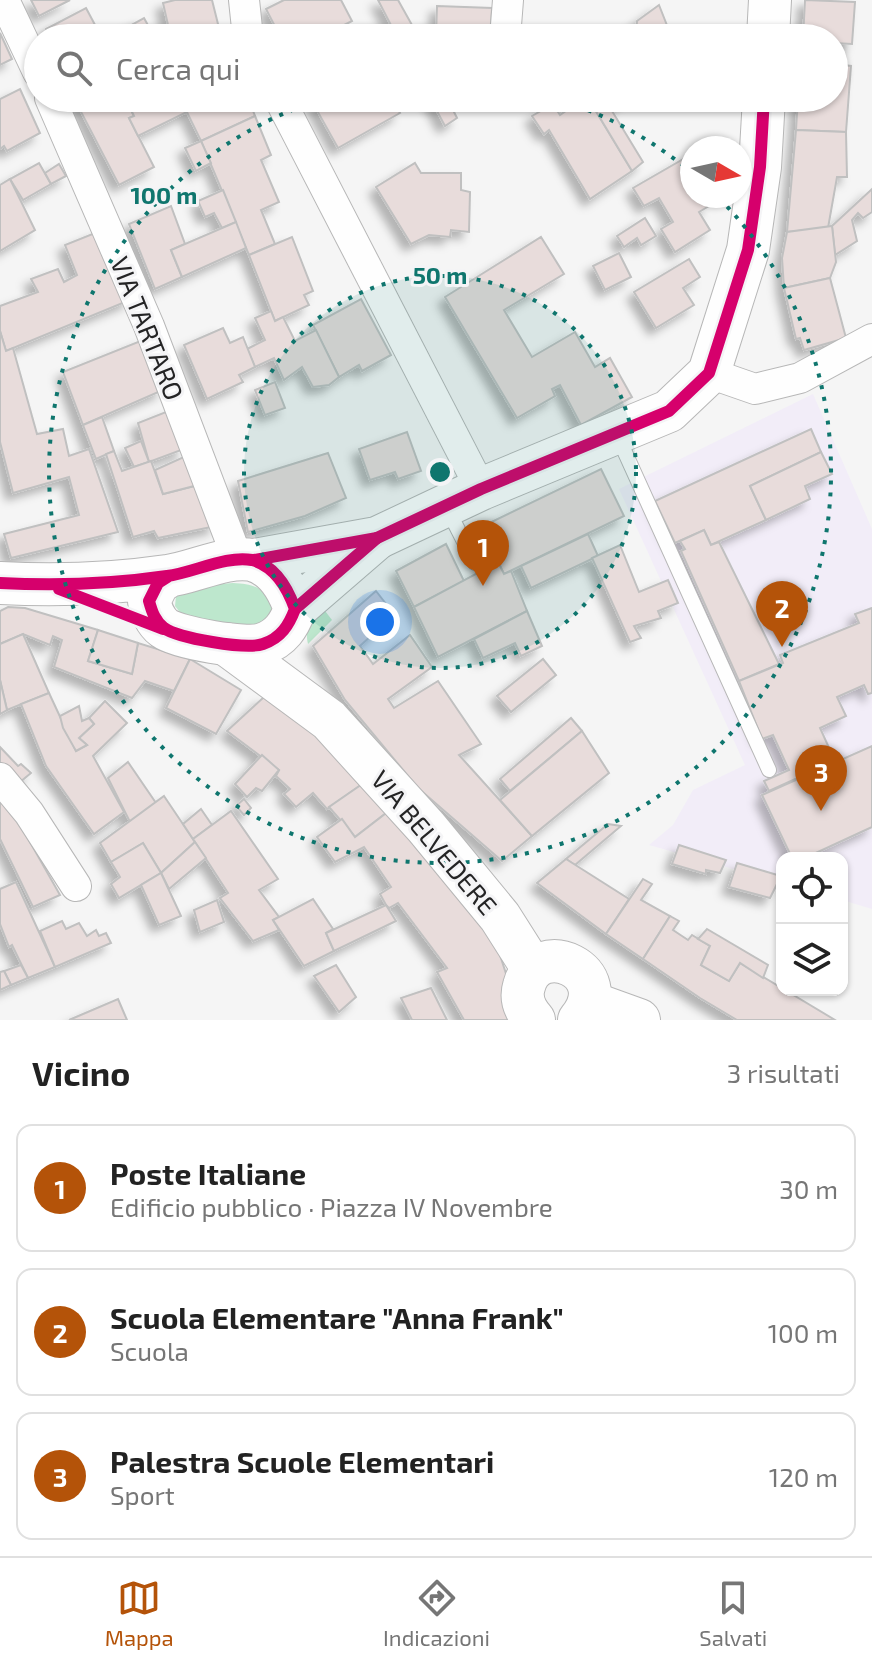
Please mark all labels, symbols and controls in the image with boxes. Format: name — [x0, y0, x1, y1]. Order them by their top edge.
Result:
search box — [24, 24, 848, 112]
icon: search — [52, 46, 96, 90]
text: Cerca qui — [116, 50, 240, 86]
north arrow — [680, 136, 752, 208]
text: 100 m — [131, 180, 197, 209]
street label: VIA TARTARO — [105, 252, 191, 404]
text: 50 m — [413, 260, 467, 289]
centre of rings — [426, 458, 454, 486]
pin: 1 — [457, 520, 509, 586]
pin: 2 — [756, 581, 808, 647]
your location — [360, 602, 400, 642]
pin: 3 — [795, 745, 847, 811]
street label: VIA BELVEDERE — [366, 764, 504, 920]
map controls — [776, 852, 848, 996]
button: locate — [776, 852, 848, 924]
button: layers — [776, 924, 848, 996]
text: Vicino — [32, 1052, 130, 1093]
text: 3 risultati — [727, 1057, 840, 1088]
text: Poste Italiane — [110, 1155, 306, 1191]
text: 1 — [54, 1173, 66, 1204]
text: 30 m — [779, 1173, 838, 1204]
text: Edificio pubblico · Piazza IV Novembre — [110, 1191, 553, 1222]
text: Scuola Elementare "Anna Frank" — [110, 1299, 564, 1335]
text: 2 — [52, 1317, 68, 1348]
text: 100 m — [768, 1317, 838, 1348]
text: Scuola — [110, 1335, 189, 1366]
text: Palestra Scuole Elementari — [110, 1443, 494, 1479]
text: 3 — [53, 1461, 67, 1492]
text: 120 m — [769, 1461, 838, 1492]
text: Sport — [110, 1479, 175, 1510]
tab: Mappa — [105, 1576, 174, 1650]
tab: Indicazioni — [383, 1576, 490, 1650]
tab: Salvati — [699, 1576, 767, 1650]

